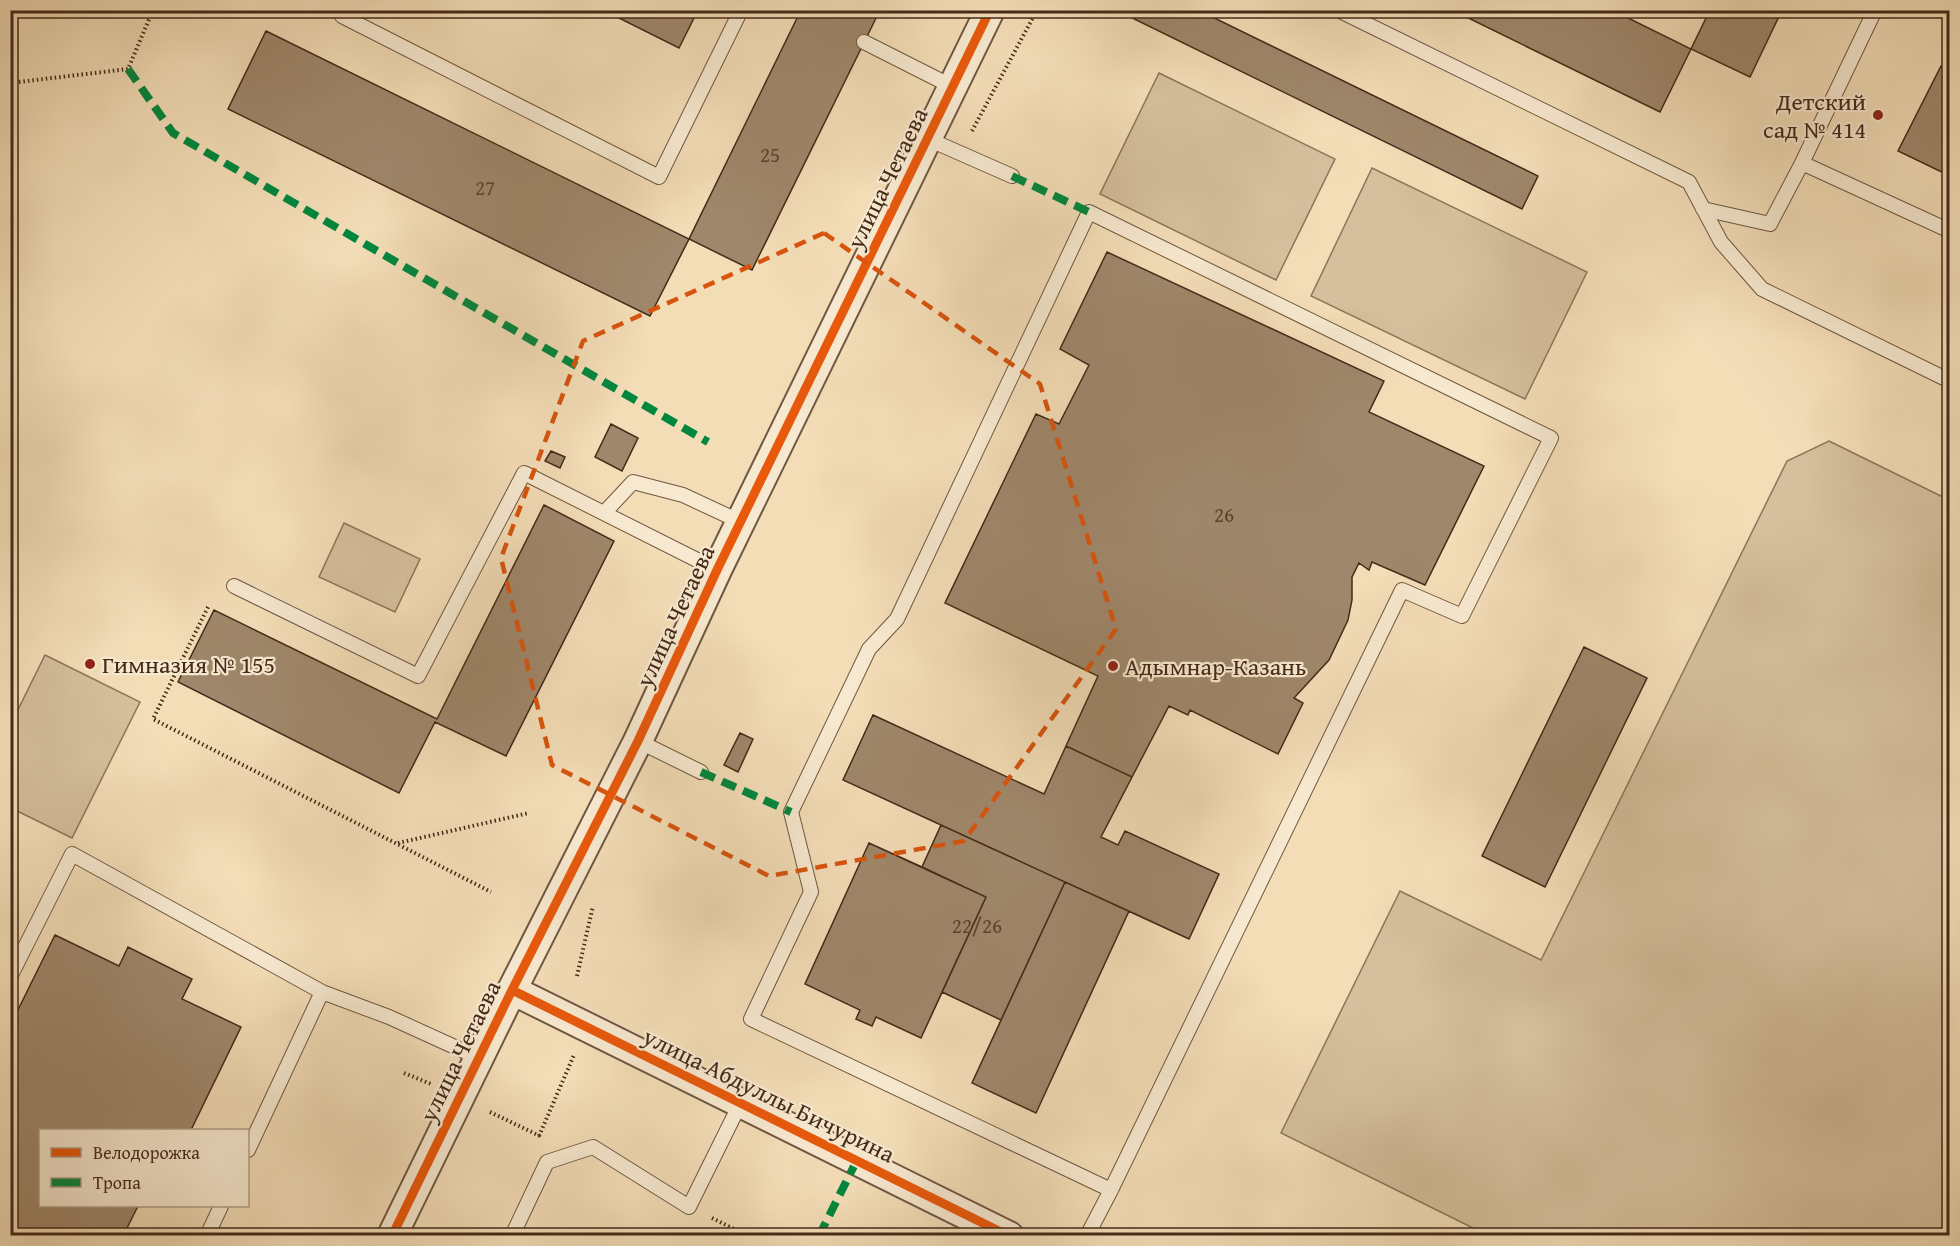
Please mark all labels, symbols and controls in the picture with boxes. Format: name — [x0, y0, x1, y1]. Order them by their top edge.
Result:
place label: Детский сад № 414 — [1763, 84, 1866, 147]
street label: улица Четаева — [837, 101, 937, 256]
marker: Детский сад № 414 — [1871, 108, 1885, 122]
house number: 25 — [760, 139, 780, 170]
house number: 27 — [475, 172, 495, 203]
house number: 26 — [1214, 499, 1234, 530]
street label: улица Четаева — [626, 539, 724, 694]
place label: Гимназия № 155 — [102, 647, 275, 682]
place label: Адымнар-Казань — [1125, 649, 1306, 684]
marker: Гимназия № 155 — [83, 657, 97, 671]
marker: Адымнар-Казань — [1106, 659, 1120, 673]
house number: 22/26 — [952, 910, 1002, 941]
street label: улица Четаева — [410, 974, 510, 1129]
street label: улица Абдуллы Бичурина — [636, 1018, 901, 1172]
legend — [39, 1129, 249, 1207]
text: Велодорожка — [93, 1139, 200, 1166]
text: Тропа — [93, 1169, 141, 1196]

